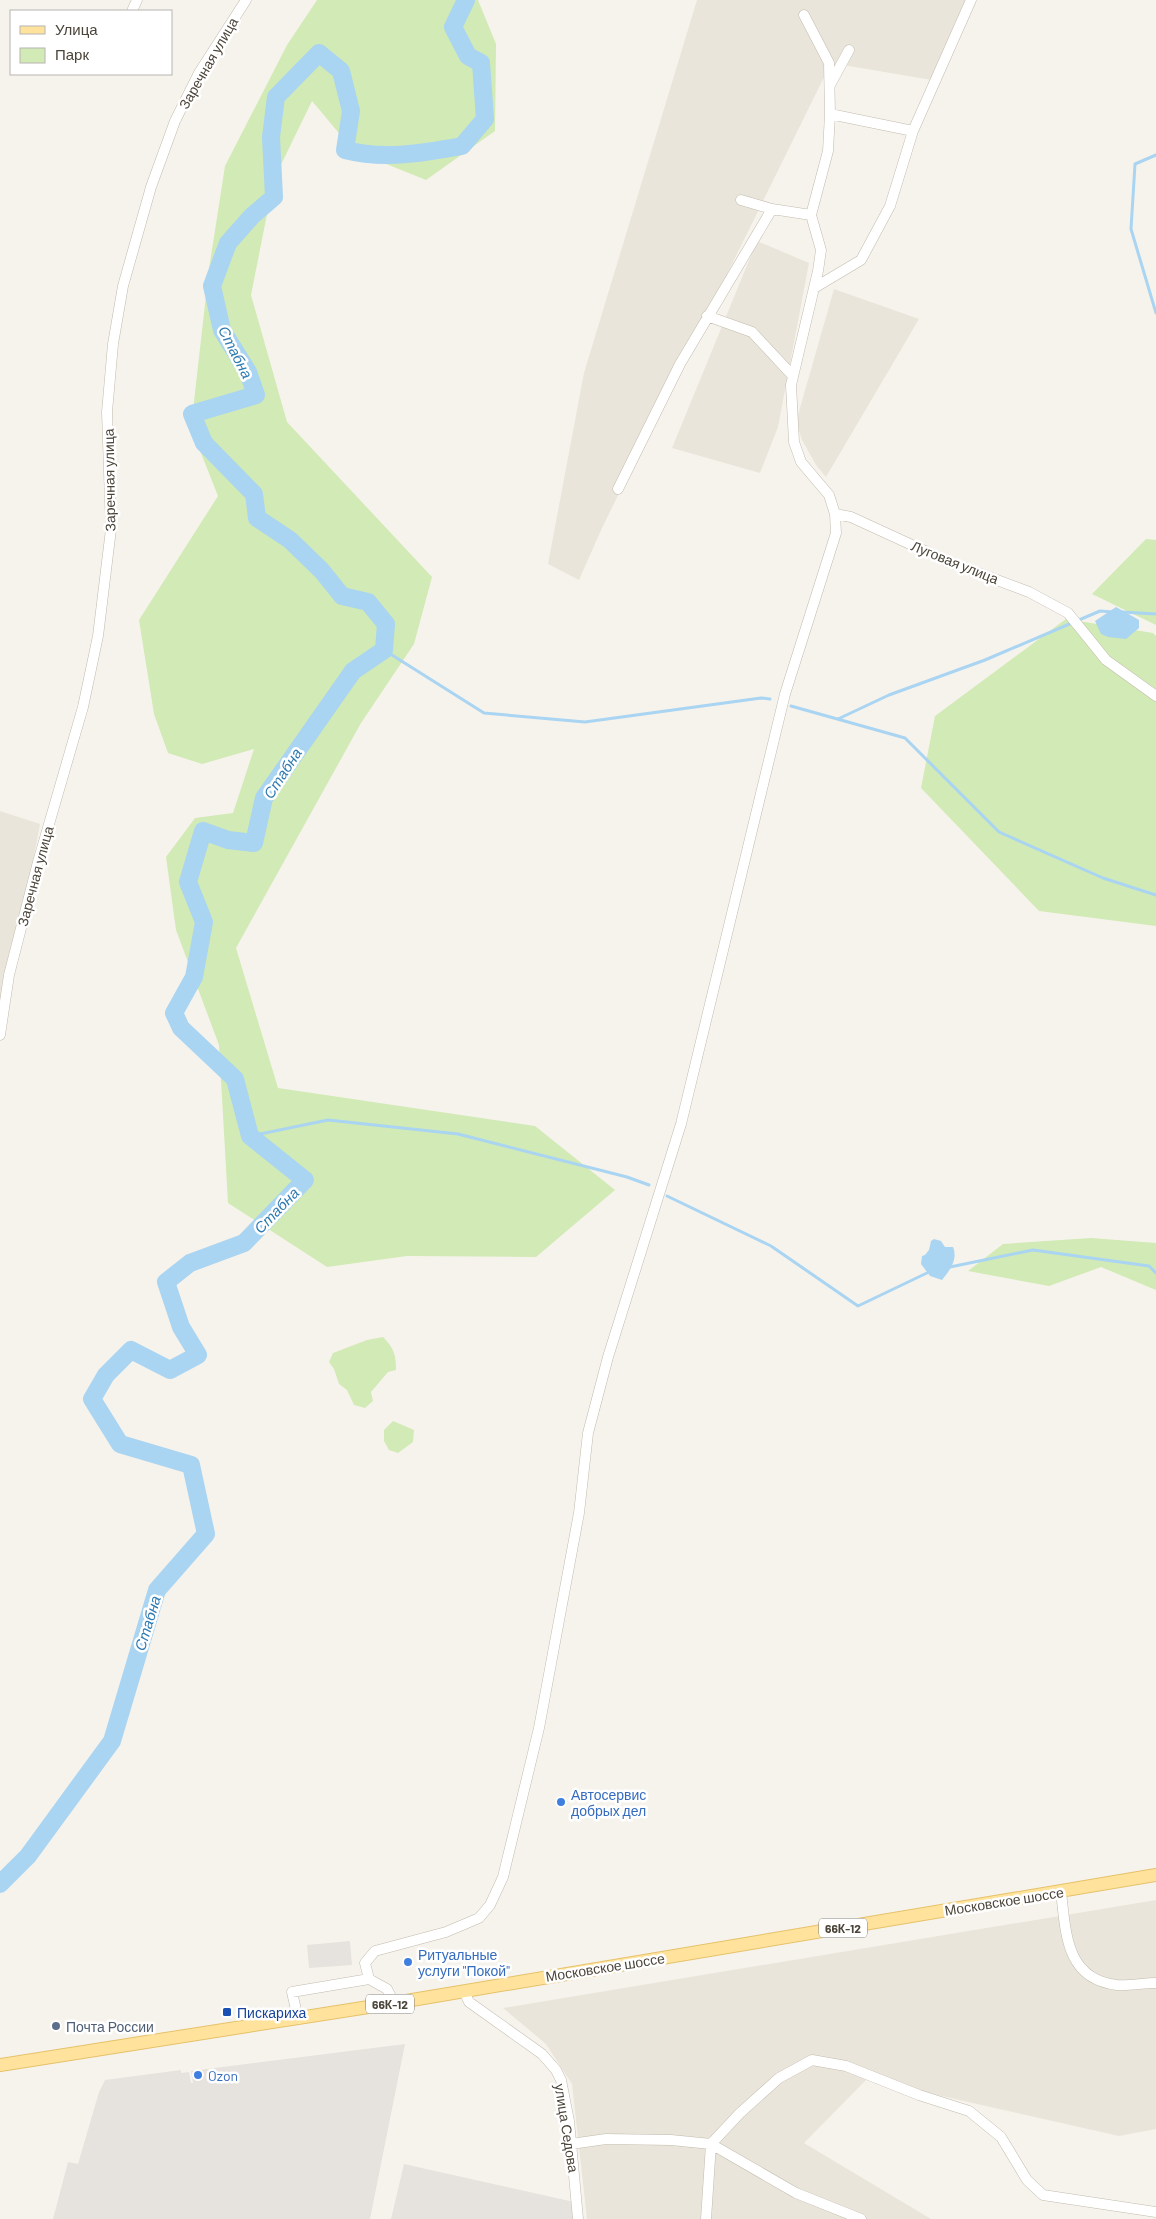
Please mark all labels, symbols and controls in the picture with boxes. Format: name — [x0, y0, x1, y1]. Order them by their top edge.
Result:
legend — [10, 10, 172, 75]
street label: Заречная улица — [175, 14, 241, 112]
text: Улица — [55, 20, 98, 38]
text: Парк — [55, 45, 89, 63]
water label: Стабна — [215, 323, 257, 381]
street label: Заречная улица — [100, 428, 118, 532]
street label: Луговая улица — [909, 537, 1001, 587]
water label: Стабна — [259, 744, 305, 802]
street label: Заречная улица — [13, 824, 57, 928]
water label: Стабна — [250, 1183, 302, 1237]
water label: Стабна — [130, 1593, 164, 1653]
place label: Автосервис добрых дел — [571, 1786, 646, 1819]
marker: Автосервис добрых дел — [555, 1796, 567, 1808]
street label: Московское шоссе — [943, 1883, 1065, 1919]
road number: 66К-12 — [819, 1919, 867, 1938]
place label: Ритуальные услуги "Покой" — [418, 1946, 510, 1979]
street label: Московское шоссе — [544, 1949, 666, 1985]
marker: Ритуальные услуги "Покой" — [402, 1956, 414, 1968]
road number: 66К-12 — [366, 1995, 414, 2014]
place label: Пискариха — [237, 2004, 307, 2021]
marker: Пискариха — [221, 2006, 233, 2018]
place label: Почта России — [66, 2018, 154, 2035]
marker: Почта России — [50, 2020, 62, 2032]
place label: Ozon — [208, 2067, 238, 2084]
marker: Ozon — [192, 2069, 204, 2081]
street label: улица Седова — [552, 2082, 582, 2174]

